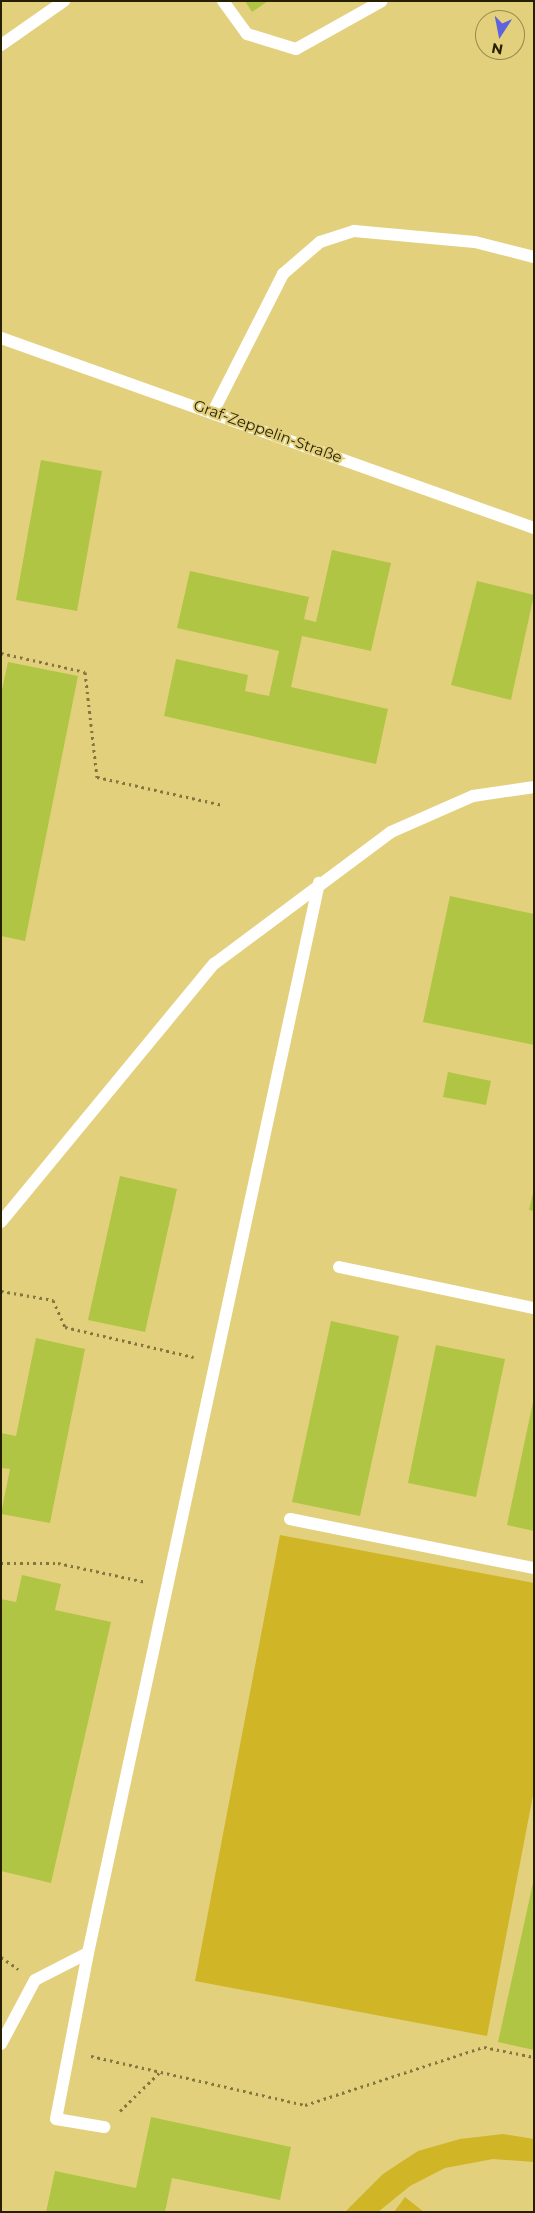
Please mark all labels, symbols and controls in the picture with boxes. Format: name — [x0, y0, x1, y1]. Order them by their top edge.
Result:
north arrow — [475, 10, 525, 60]
text: N — [490, 39, 505, 59]
street label: Graf-Zeppelin-Straße — [191, 396, 345, 466]

